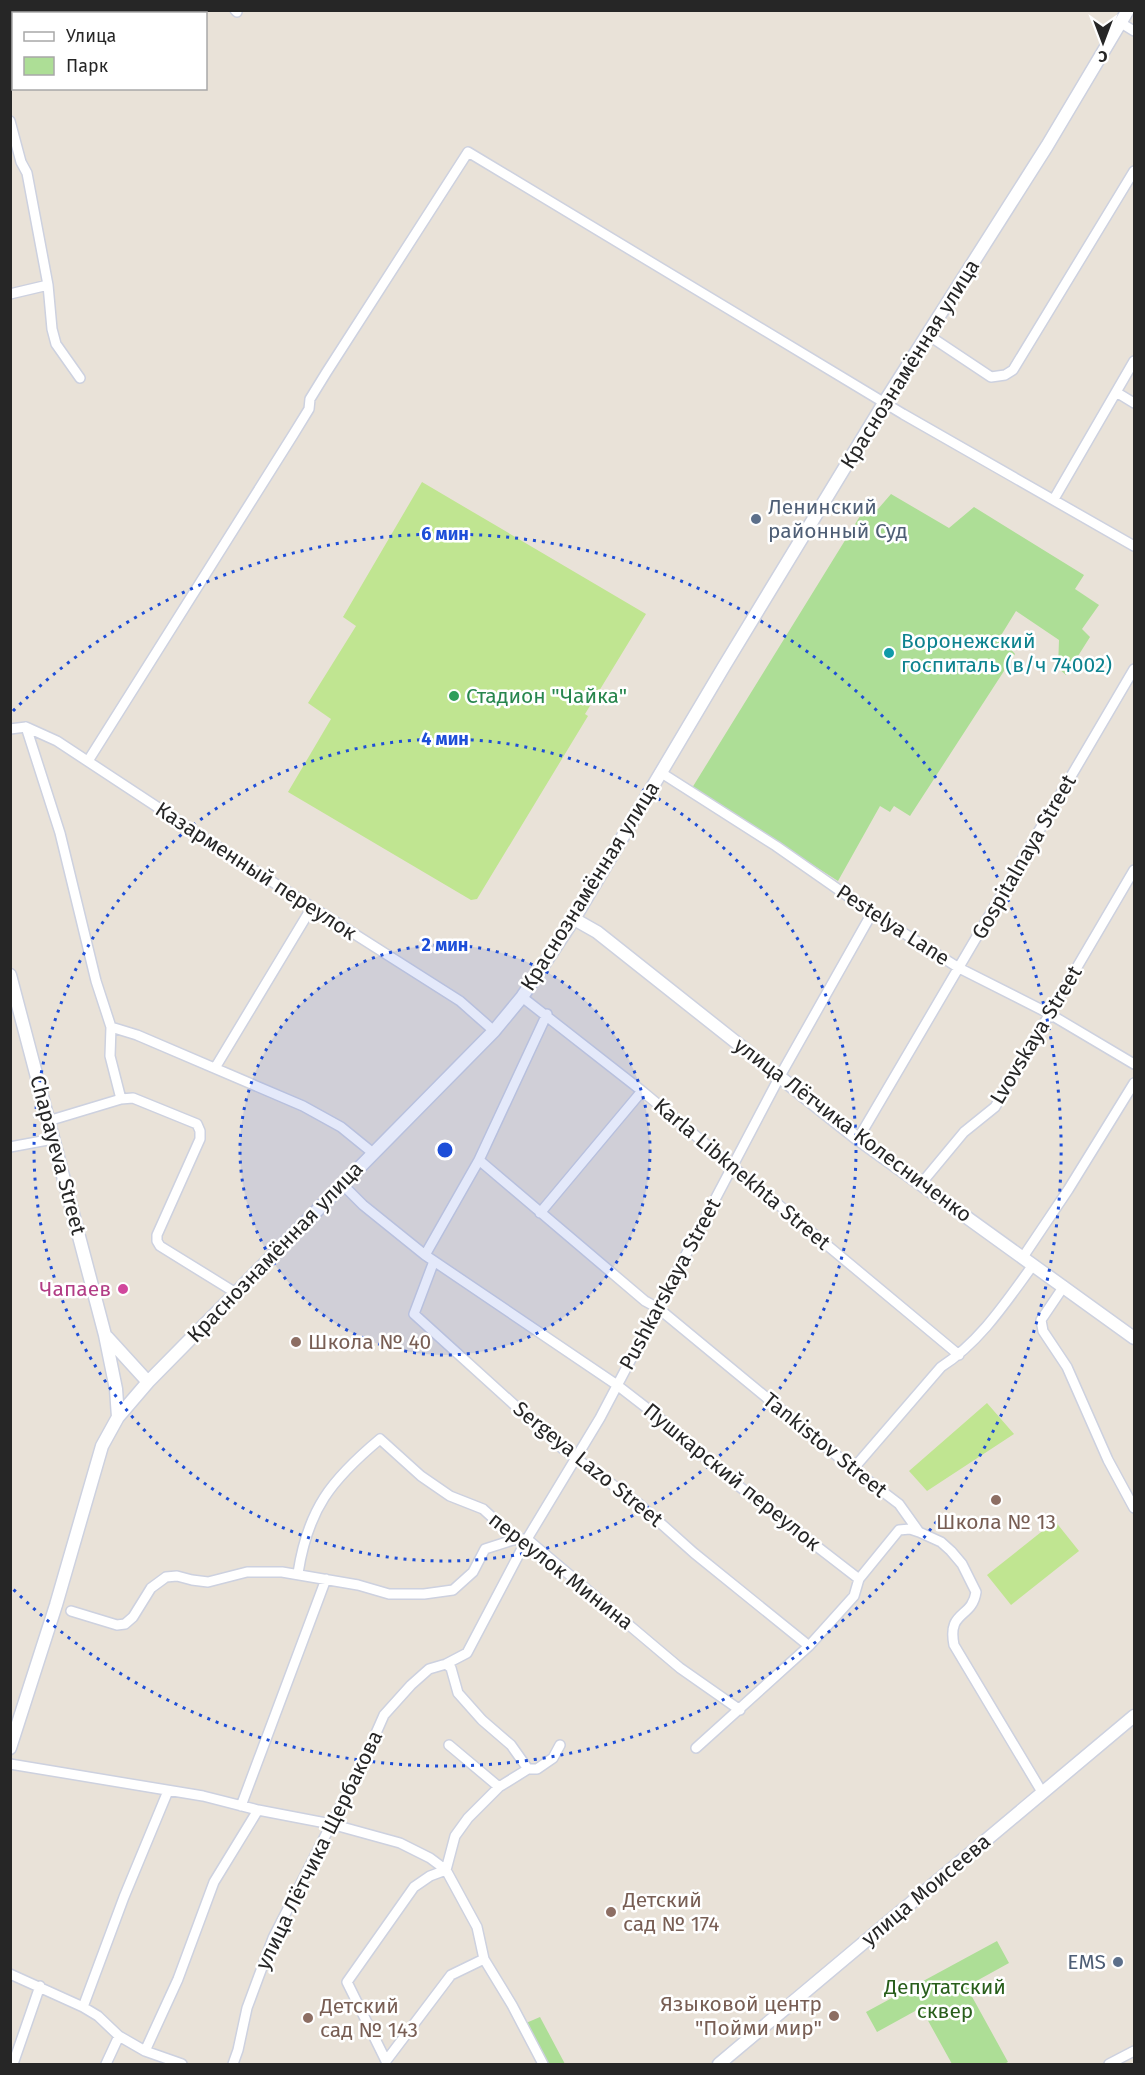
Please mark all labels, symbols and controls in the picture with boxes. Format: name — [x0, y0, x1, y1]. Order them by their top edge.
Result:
legend — [12, 12, 207, 90]
north arrow — [1073, 12, 1133, 72]
text: Улица — [66, 25, 116, 47]
text: С — [1098, 47, 1108, 66]
text: Парк — [66, 55, 109, 77]
street label: Краснознамённая улица — [835, 254, 985, 474]
place label: Ленинский районный Суд — [768, 494, 908, 544]
marker: Ленинский районный Суд — [749, 512, 763, 526]
text: 6 мин — [421, 523, 469, 545]
place label: Воронежский госпиталь (в/ч 74002) — [901, 628, 1112, 678]
marker: Воронежский госпиталь (в/ч 74002) — [882, 646, 896, 660]
place label: Стадион "Чайка" — [466, 683, 627, 709]
marker: Стадион "Чайка" — [447, 689, 461, 703]
text: 4 мин — [421, 728, 469, 750]
street label: Gospitalnaya Street — [966, 770, 1082, 944]
street label: Краснознамённая улица — [515, 776, 665, 996]
street label: Казарменный переулок — [150, 796, 362, 946]
street label: Pestelya Lane — [831, 879, 955, 971]
text: 2 мин — [422, 934, 468, 956]
street label: Lvovskaya Street — [984, 961, 1088, 1109]
street label: улица Лётчика Колесниченко — [729, 1032, 977, 1228]
street label: Chapayeva Street — [24, 1072, 92, 1238]
street label: Karla Libknekhta Street — [648, 1092, 836, 1256]
centre of rings — [435, 1140, 455, 1160]
street label: Краснознамённая улица — [182, 1156, 368, 1348]
street label: Pushkarskaya Street — [614, 1193, 726, 1374]
place label: Чапаев — [40, 1276, 111, 1302]
marker: Чапаев — [116, 1282, 130, 1296]
place label: Школа № 40 — [308, 1329, 431, 1355]
marker: Школа № 40 — [289, 1335, 303, 1349]
street label: Tankistov Street — [758, 1387, 893, 1503]
street label: Sergeya Lazo Street — [508, 1396, 668, 1533]
street label: Пушкарский переулок — [638, 1398, 826, 1557]
marker: Школа № 13 — [989, 1493, 1003, 1507]
street label: переулок Минина — [483, 1506, 639, 1636]
place label: Школа № 13 — [936, 1509, 1056, 1535]
street label: улица Лётчика Щербакова — [250, 1726, 388, 1974]
street label: улица Моисеева — [856, 1828, 996, 1952]
place label: Детский сад № 174 — [622, 1887, 719, 1937]
marker: Детский сад № 174 — [604, 1905, 618, 1919]
place label: EMS — [1067, 1949, 1106, 1975]
marker: EMS — [1111, 1955, 1125, 1969]
park label: Депутатский сквер — [883, 1974, 1006, 2024]
place label: Языковой центр "Пойми мир" — [660, 1991, 822, 2041]
place label: Детский сад № 143 — [319, 1993, 418, 2043]
marker: Языковой центр "Пойми мир" — [827, 2009, 841, 2023]
marker: Детский сад № 143 — [301, 2011, 315, 2025]

